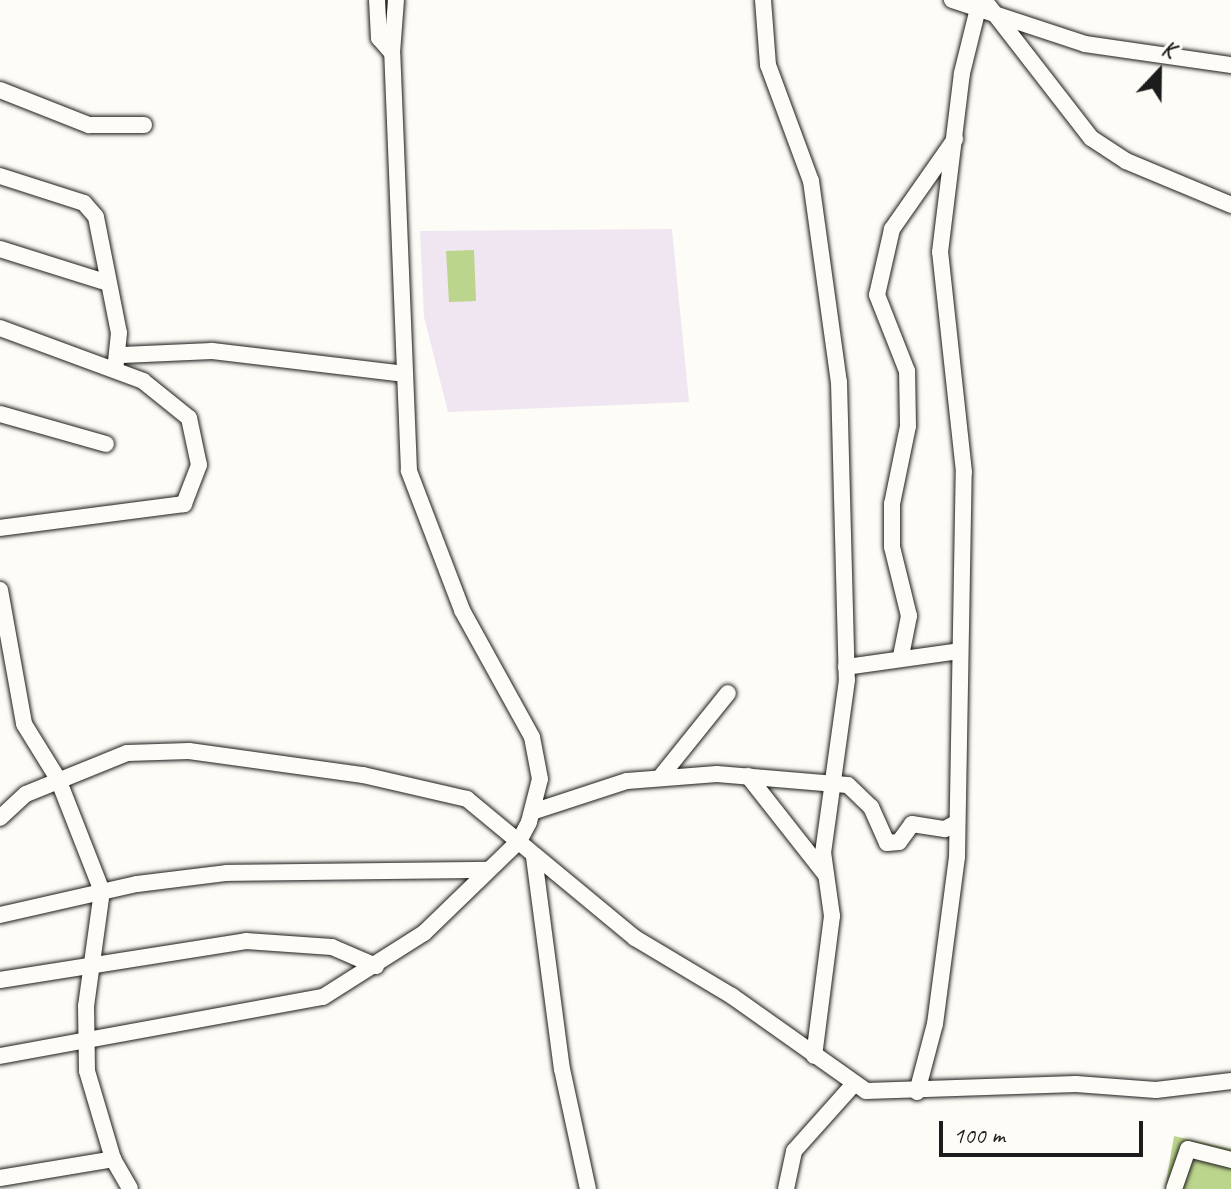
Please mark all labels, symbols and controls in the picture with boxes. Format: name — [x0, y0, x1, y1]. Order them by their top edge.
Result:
north arrow — [1119, 32, 1199, 112]
text: K — [1158, 35, 1178, 65]
scale bar — [943, 1105, 1147, 1155]
text: 100 m — [953, 1120, 1005, 1150]

